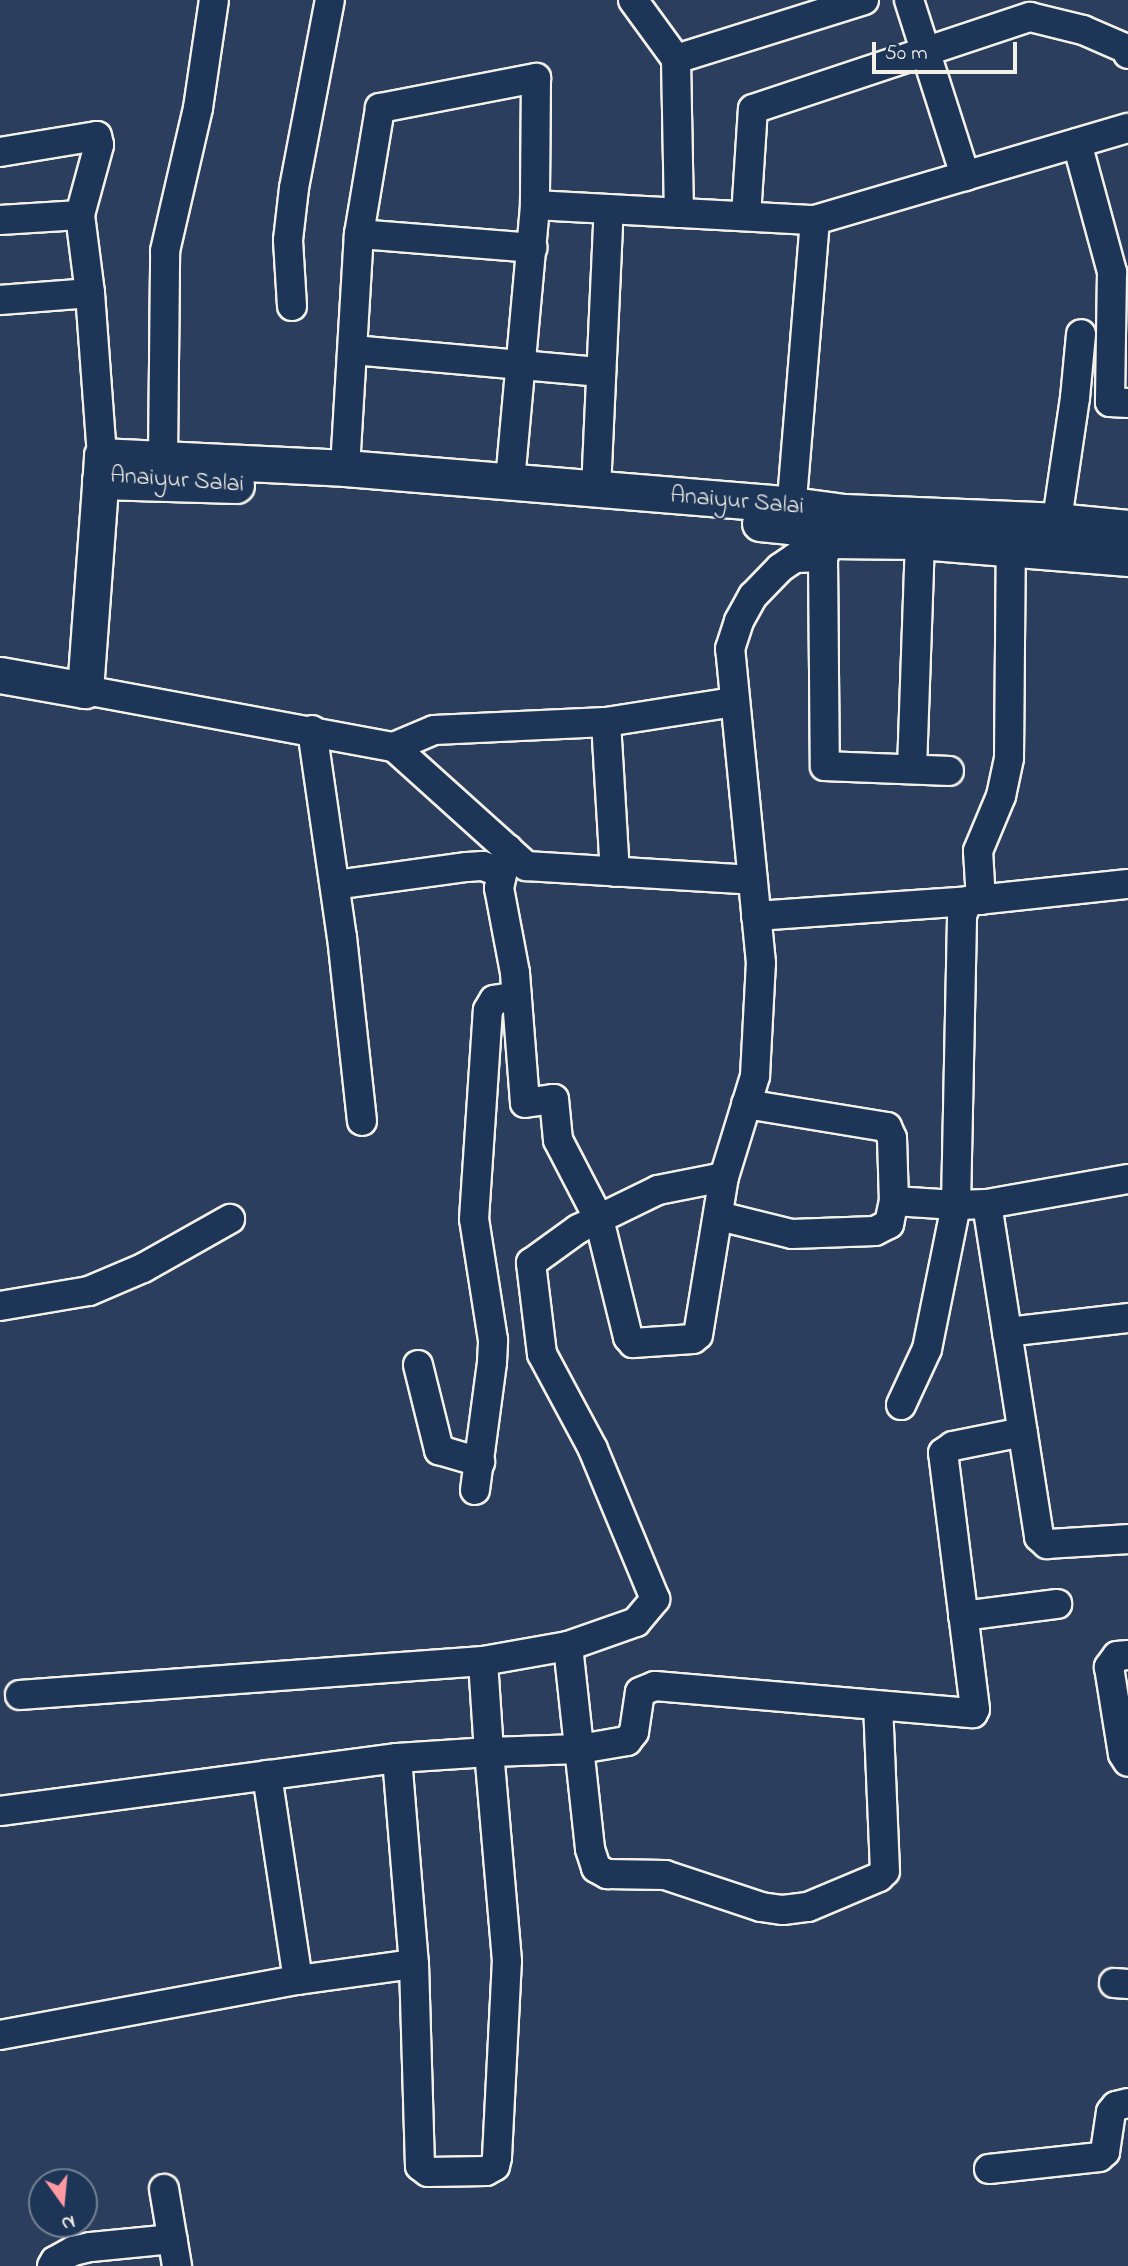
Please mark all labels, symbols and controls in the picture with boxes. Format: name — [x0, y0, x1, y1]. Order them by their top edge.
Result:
scale bar — [876, 28, 1021, 72]
text: 50 m — [885, 39, 928, 69]
street label: Anaiyur Salai — [109, 462, 245, 500]
street label: Anaiyur Salai — [669, 482, 805, 522]
north arrow — [28, 2168, 98, 2238]
text: N — [58, 2207, 78, 2237]

